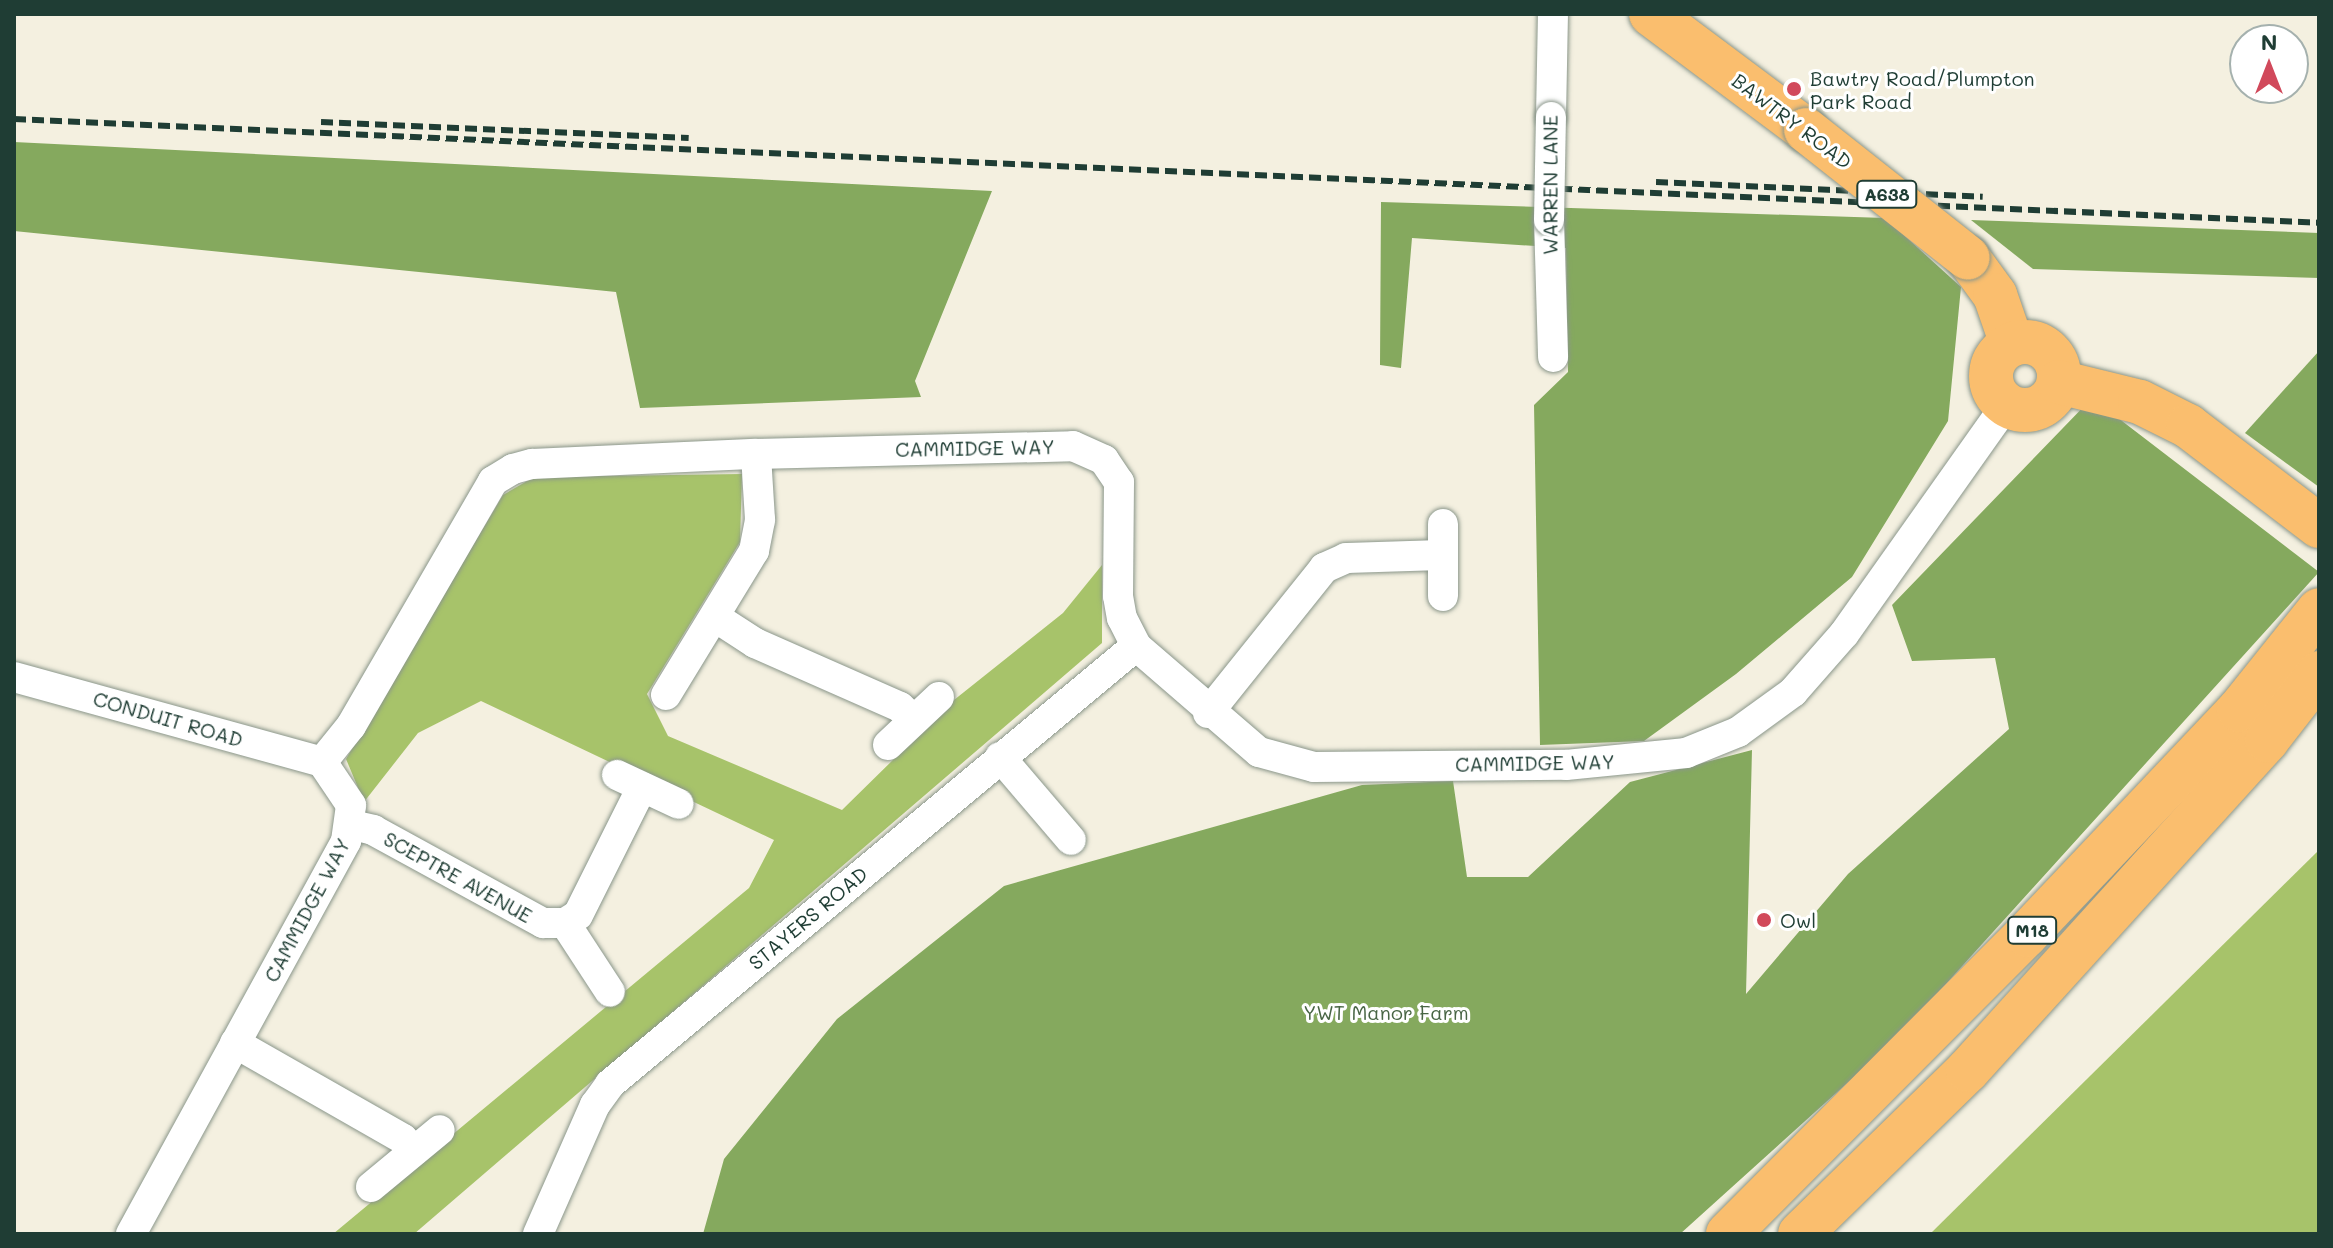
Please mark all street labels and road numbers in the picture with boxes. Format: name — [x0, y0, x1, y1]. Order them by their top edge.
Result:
street label: BAWTRY ROAD — [1727, 68, 1857, 174]
street label: WARREN LANE — [1538, 115, 1562, 255]
road number: A638 — [1855, 180, 1919, 208]
street label: CAMMIDGE WAY — [895, 435, 1055, 461]
street label: CONDUIT ROAD — [90, 686, 246, 752]
street label: CAMMIDGE WAY — [1455, 750, 1615, 776]
street label: SCEPTRE AVENUE — [380, 826, 536, 928]
street label: CAMMIDGE WAY — [259, 834, 355, 986]
street label: STAYERS ROAD — [744, 861, 872, 975]
road number: M18 — [2006, 916, 2058, 944]

